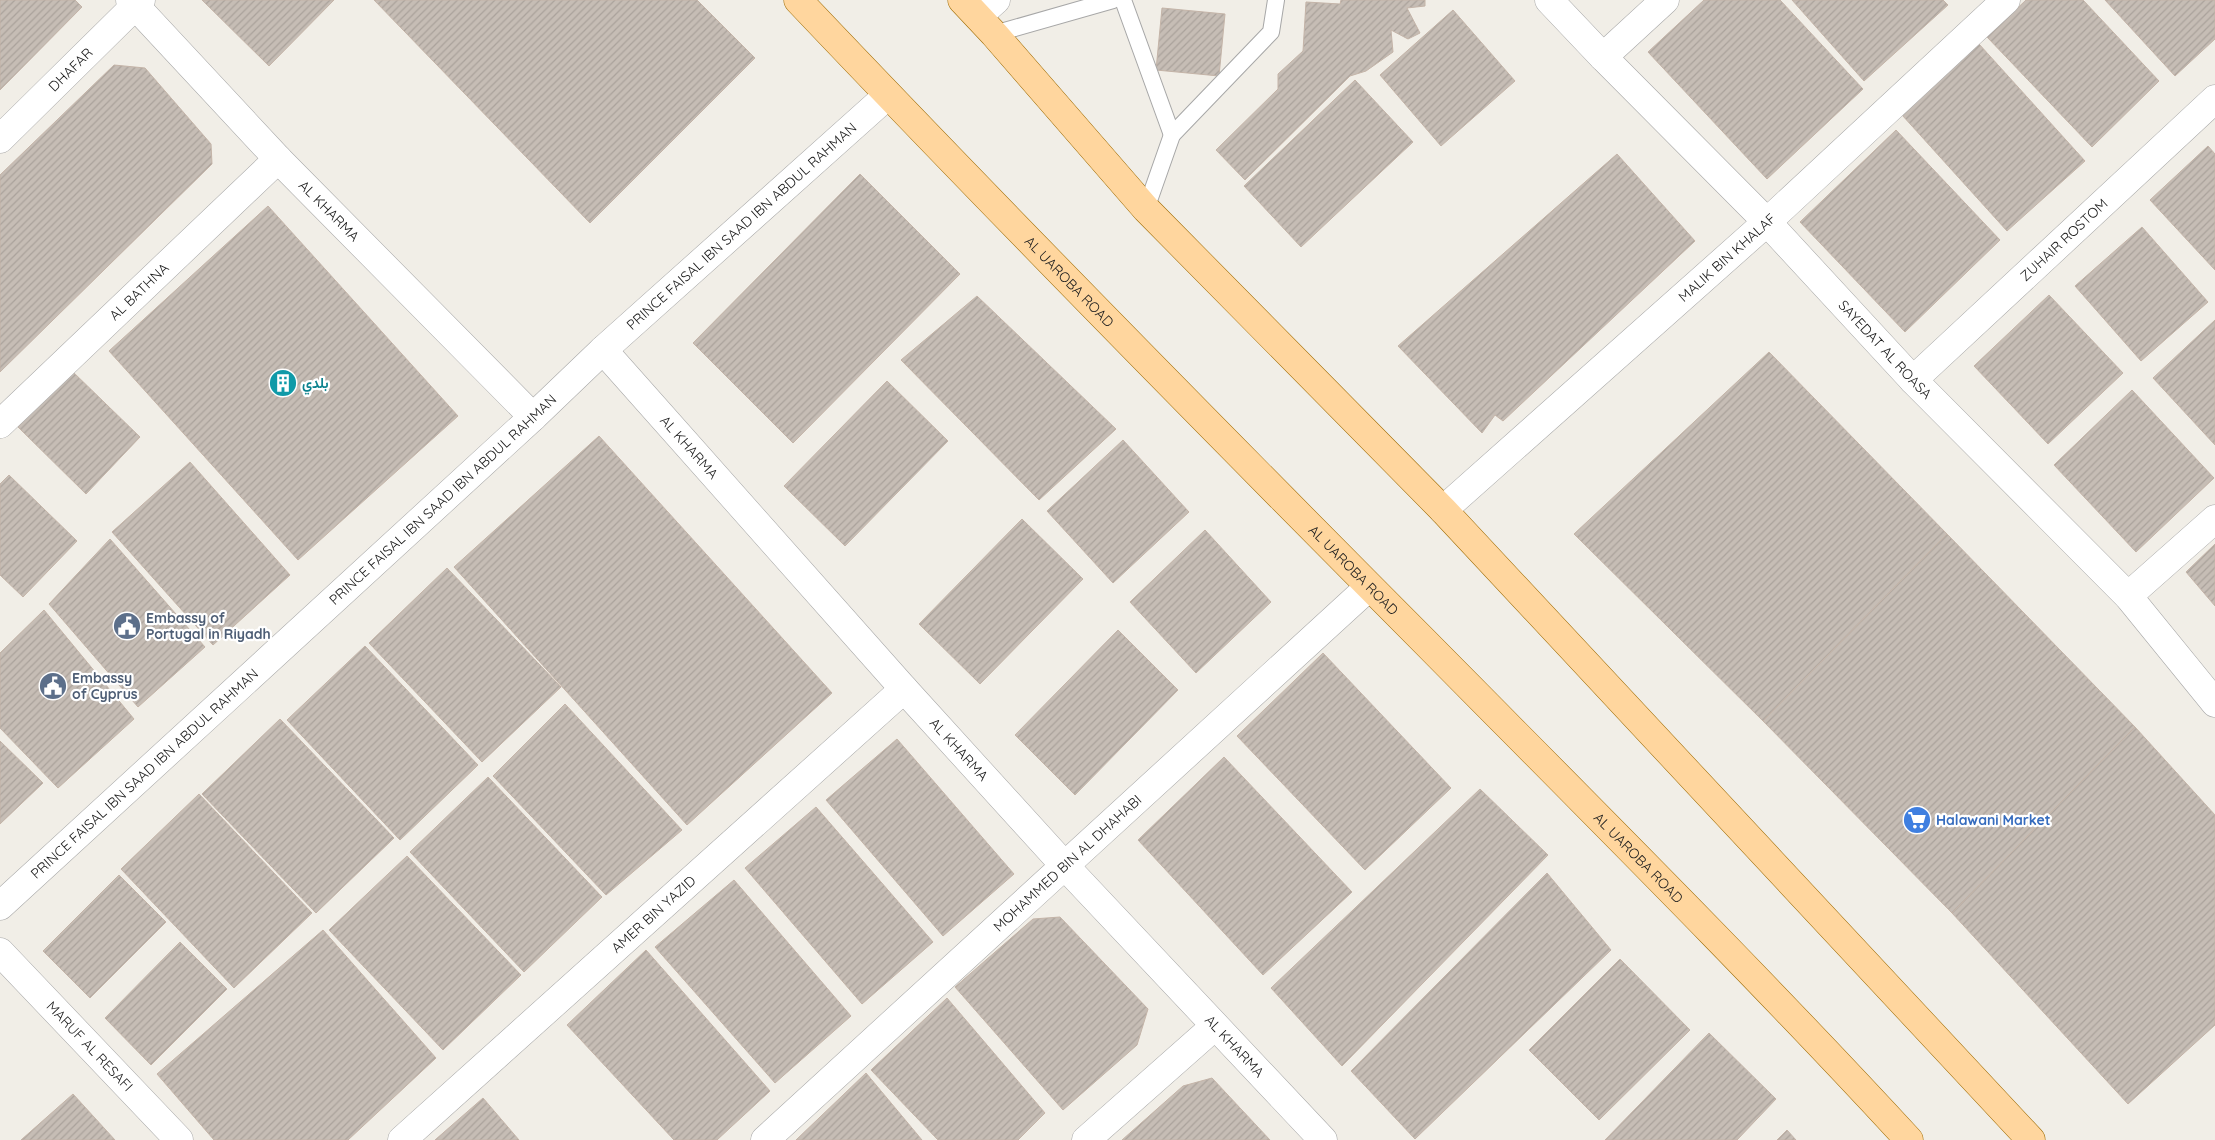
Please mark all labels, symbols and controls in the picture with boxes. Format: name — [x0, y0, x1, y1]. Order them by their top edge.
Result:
street label: DHAFAR — [45, 44, 96, 95]
street label: PRINCE FAISAL IBN SAAD IBN ABDUL RAHMAN — [623, 118, 860, 334]
street label: AL KHARMA — [295, 176, 363, 245]
street label: ZUHAIR ROSTOM — [2016, 195, 2111, 285]
street label: MALIK BIN KHALAF — [1674, 209, 1780, 306]
street label: AL UAROBA ROAD — [1021, 232, 1118, 331]
street label: AL BATHNA — [105, 259, 173, 324]
street label: SAYEDAT AL ROASA — [1835, 296, 1936, 403]
building icon: بلدي — [268, 368, 298, 398]
place label: بلدي — [302, 374, 328, 395]
street label: PRINCE FAISAL IBN SAAD IBN ABDUL RAHMAN — [325, 390, 560, 609]
street label: AL KHARMA — [656, 412, 722, 483]
street label: AL UAROBA ROAD — [1305, 521, 1402, 619]
place label: Embassy of Portugal in Riyadh — [146, 609, 271, 643]
public building icon: Embassy of Portugal in Riyadh — [112, 611, 142, 641]
street label: PRINCE FAISAL IBN SAAD IBN ABDUL RAHMAN — [27, 665, 262, 882]
place label: Embassy of Cyprus — [72, 669, 138, 703]
public building icon: Embassy of Cyprus — [38, 671, 68, 701]
street label: AL KHARMA — [926, 714, 992, 785]
street label: MOHAMMED BIN AL DHAHABI — [990, 791, 1145, 935]
supermarket icon: Halawani Market — [1902, 805, 1932, 835]
street label: AL UAROBA ROAD — [1590, 809, 1687, 907]
place label: Halawani Market — [1936, 811, 2051, 829]
street label: AMER BIN YAZID — [607, 872, 699, 957]
street label: MARUF AL RESAFI — [43, 997, 137, 1095]
street label: AL KHARMA — [1201, 1011, 1268, 1081]

